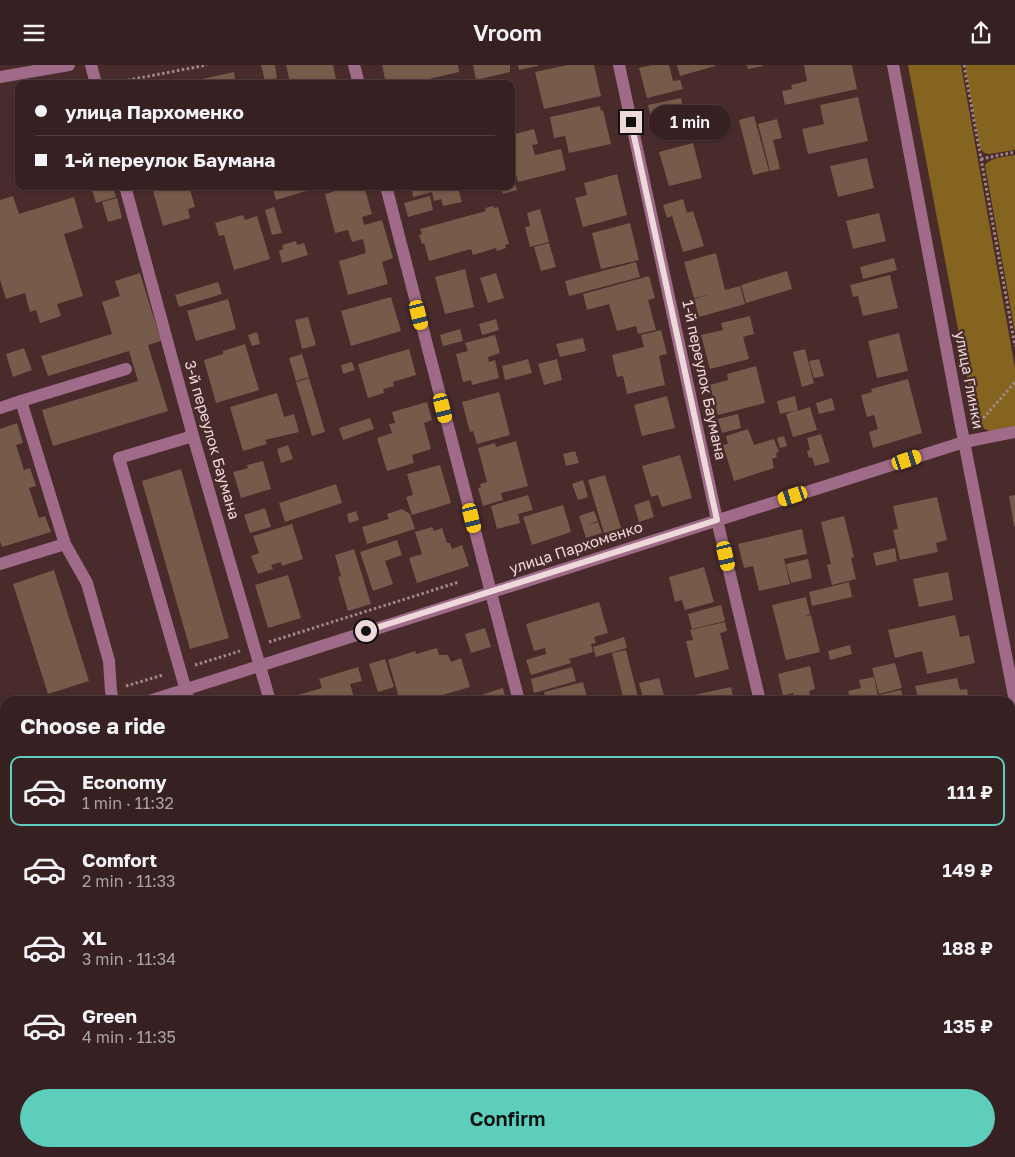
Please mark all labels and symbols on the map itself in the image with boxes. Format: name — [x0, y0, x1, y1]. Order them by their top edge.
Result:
callout: 1 min — [648, 105, 731, 139]
route end — [620, 111, 642, 133]
street label: 1-й переулок Баумана — [679, 298, 731, 461]
car — [408, 299, 429, 331]
street label: улица Глинки — [952, 329, 988, 430]
street label: 3-й переулок Баумана — [182, 358, 244, 521]
car — [432, 392, 453, 424]
car — [890, 448, 923, 472]
car — [776, 484, 809, 508]
car — [461, 502, 482, 534]
street label: улица Пархоменко — [507, 517, 645, 577]
car — [715, 540, 736, 572]
route start — [355, 620, 377, 642]

